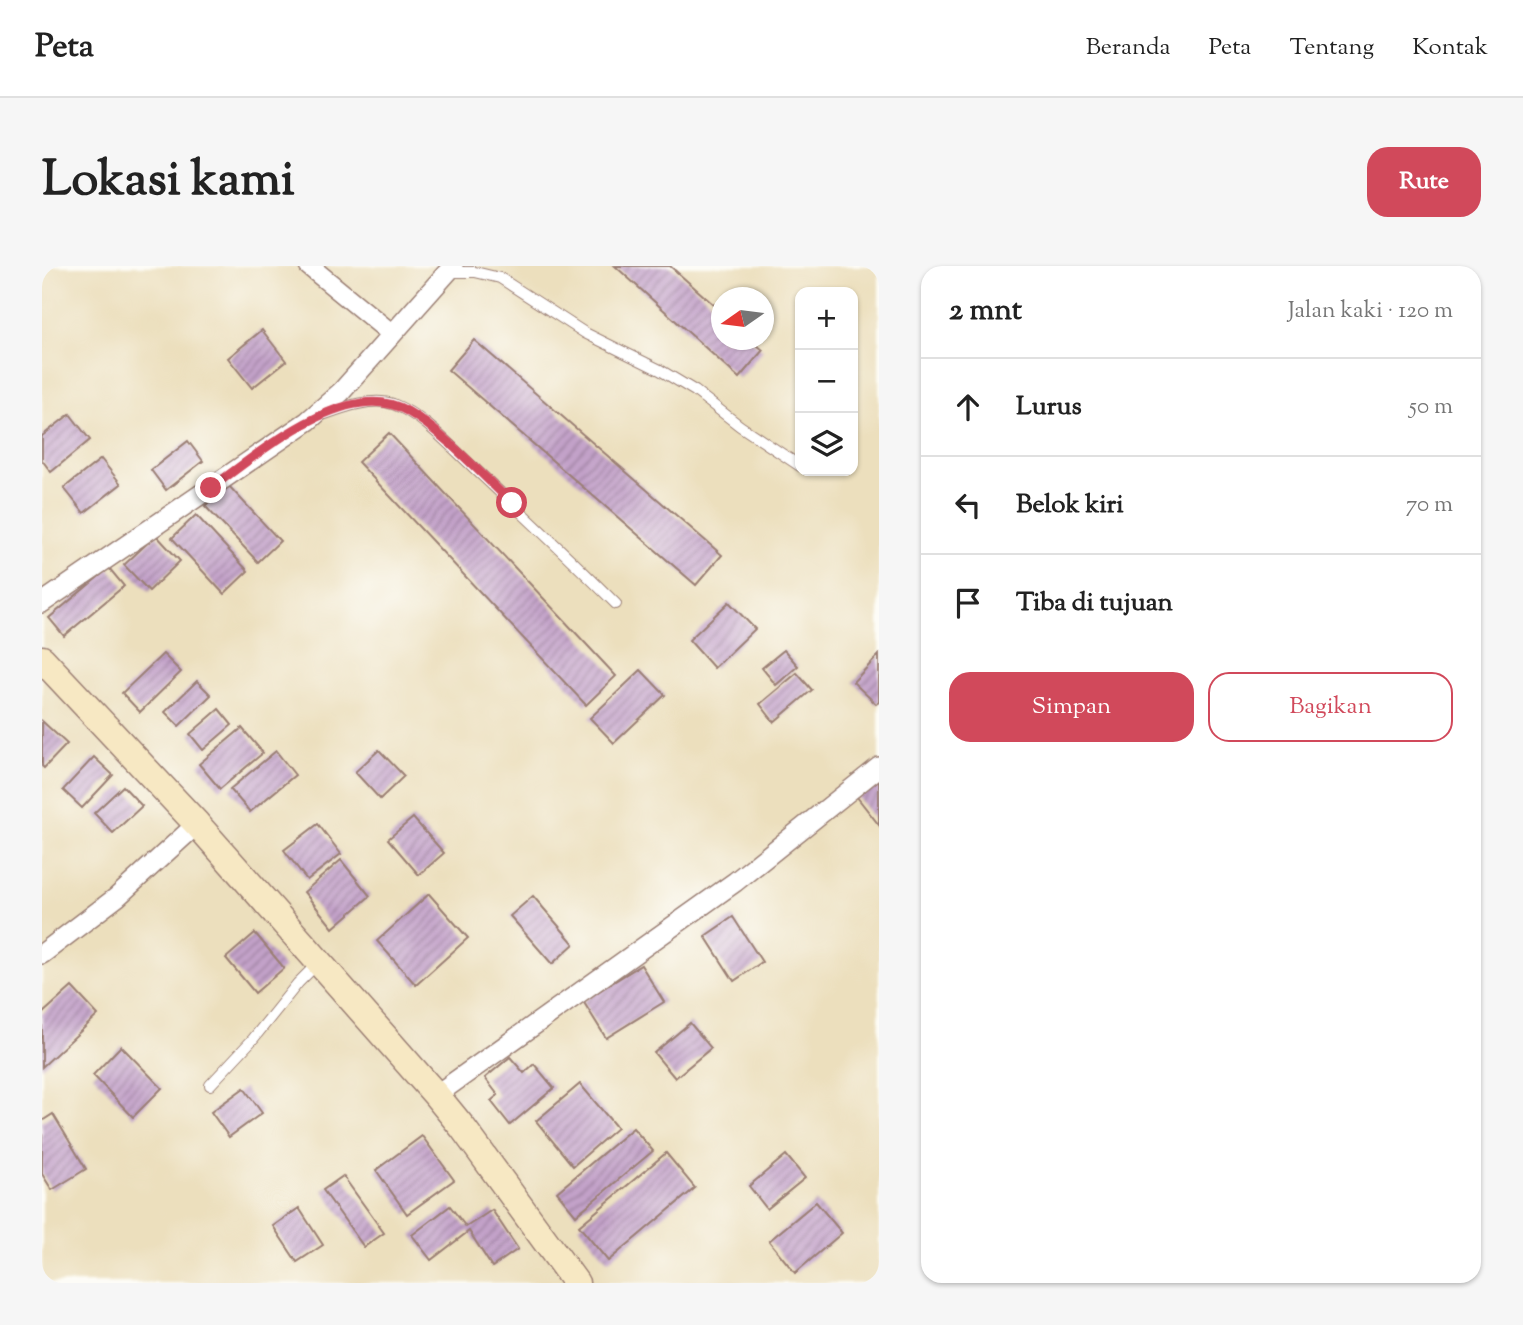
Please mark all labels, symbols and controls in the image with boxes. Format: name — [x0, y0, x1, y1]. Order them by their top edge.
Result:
text: Peta — [35, 24, 94, 72]
text: Beranda — [1086, 31, 1171, 65]
text: Peta — [1209, 31, 1251, 65]
text: Tentang — [1289, 31, 1374, 65]
text: Kontak — [1412, 31, 1488, 65]
text: Lokasi kami — [42, 147, 295, 217]
button: Rute — [1367, 147, 1481, 217]
north arrow — [711, 287, 774, 350]
map controls — [795, 287, 858, 476]
button: + — [795, 287, 858, 350]
text: 2 mnt — [949, 290, 1022, 333]
text: Jalan kaki · 120 m — [1288, 295, 1453, 328]
button: − — [795, 350, 858, 413]
icon: ahead — [949, 388, 987, 426]
text: Lurus — [1016, 389, 1082, 426]
text: 50 m — [1409, 391, 1453, 424]
button: layers — [795, 413, 858, 476]
route end — [195, 472, 226, 503]
icon: left — [949, 486, 987, 524]
route start — [496, 487, 527, 518]
text: Belok kiri — [1016, 487, 1124, 524]
text: 70 m — [1406, 489, 1453, 522]
icon: arrive — [949, 584, 987, 622]
text: Tiba di tujuan — [1016, 585, 1173, 622]
button: Simpan — [949, 672, 1194, 742]
button: Bagikan — [1208, 672, 1453, 742]

